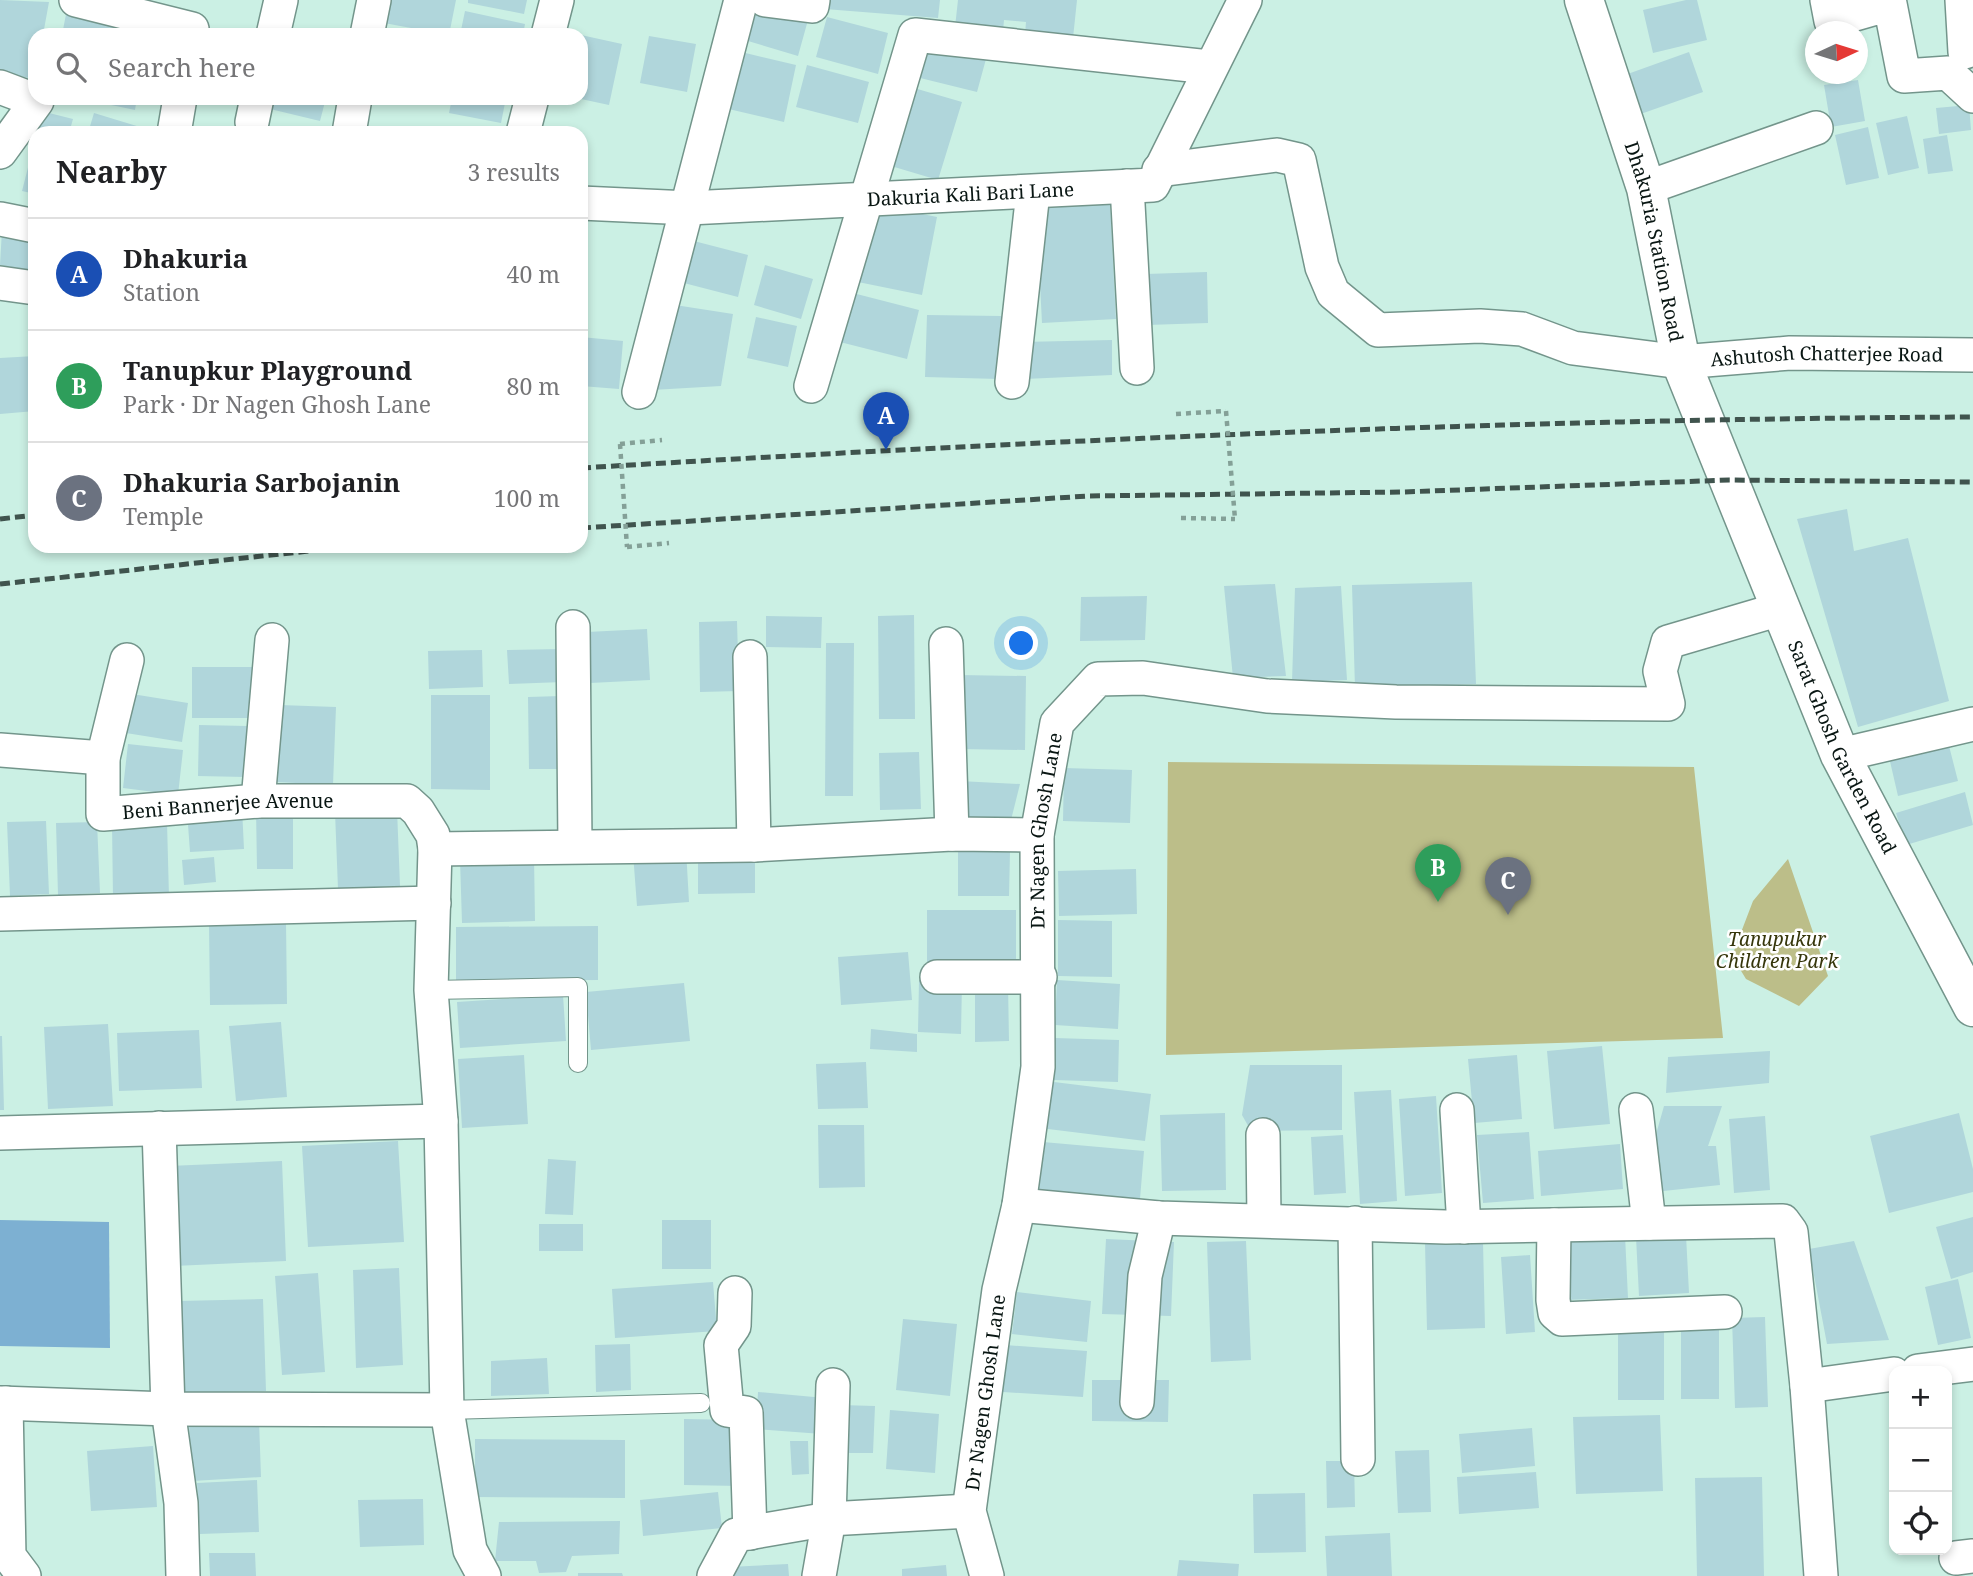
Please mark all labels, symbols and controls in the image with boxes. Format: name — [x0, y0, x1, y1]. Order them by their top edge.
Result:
north arrow — [1805, 21, 1868, 84]
search box — [28, 28, 588, 105]
icon: search — [52, 48, 90, 86]
text: Search here — [108, 49, 256, 85]
street label: Dhakuria Station Road — [1618, 138, 1690, 344]
text: Nearby — [56, 151, 167, 192]
text: 3 results — [467, 156, 560, 188]
street label: Dakuria Kali Bari Lane — [866, 176, 1075, 212]
text: Dhakuria — [123, 240, 248, 276]
text: A — [70, 258, 88, 290]
text: 40 m — [507, 258, 560, 290]
text: Station — [123, 276, 200, 308]
street label: Ashutosh Chatterjee Road — [1709, 340, 1944, 373]
text: Tanupkur Playground — [123, 352, 412, 388]
text: B — [71, 370, 87, 402]
text: 80 m — [507, 370, 560, 402]
text: Park · Dr Nagen Ghosh Lane — [123, 388, 431, 420]
pin: A — [863, 392, 909, 450]
text: Dhakuria Sarbojanin — [123, 464, 400, 500]
text: C — [71, 482, 87, 514]
text: 100 m — [494, 482, 560, 514]
text: Temple — [123, 500, 204, 532]
your location — [1004, 626, 1038, 660]
street label: Sarat Ghosh Garden Road — [1782, 637, 1903, 858]
street label: Dr Nagen Ghosh Lane — [1024, 731, 1068, 929]
street label: Beni Bannerjee Avenue — [121, 788, 333, 825]
pin: B — [1415, 844, 1461, 902]
pin: C — [1485, 857, 1531, 915]
park label: Tanupukur Children Park — [1716, 926, 1839, 974]
street label: Dr Nagen Ghosh Lane — [959, 1293, 1011, 1492]
map controls — [1889, 1366, 1952, 1555]
button: + — [1889, 1366, 1952, 1429]
button: − — [1889, 1429, 1952, 1492]
button: locate — [1889, 1492, 1952, 1555]

